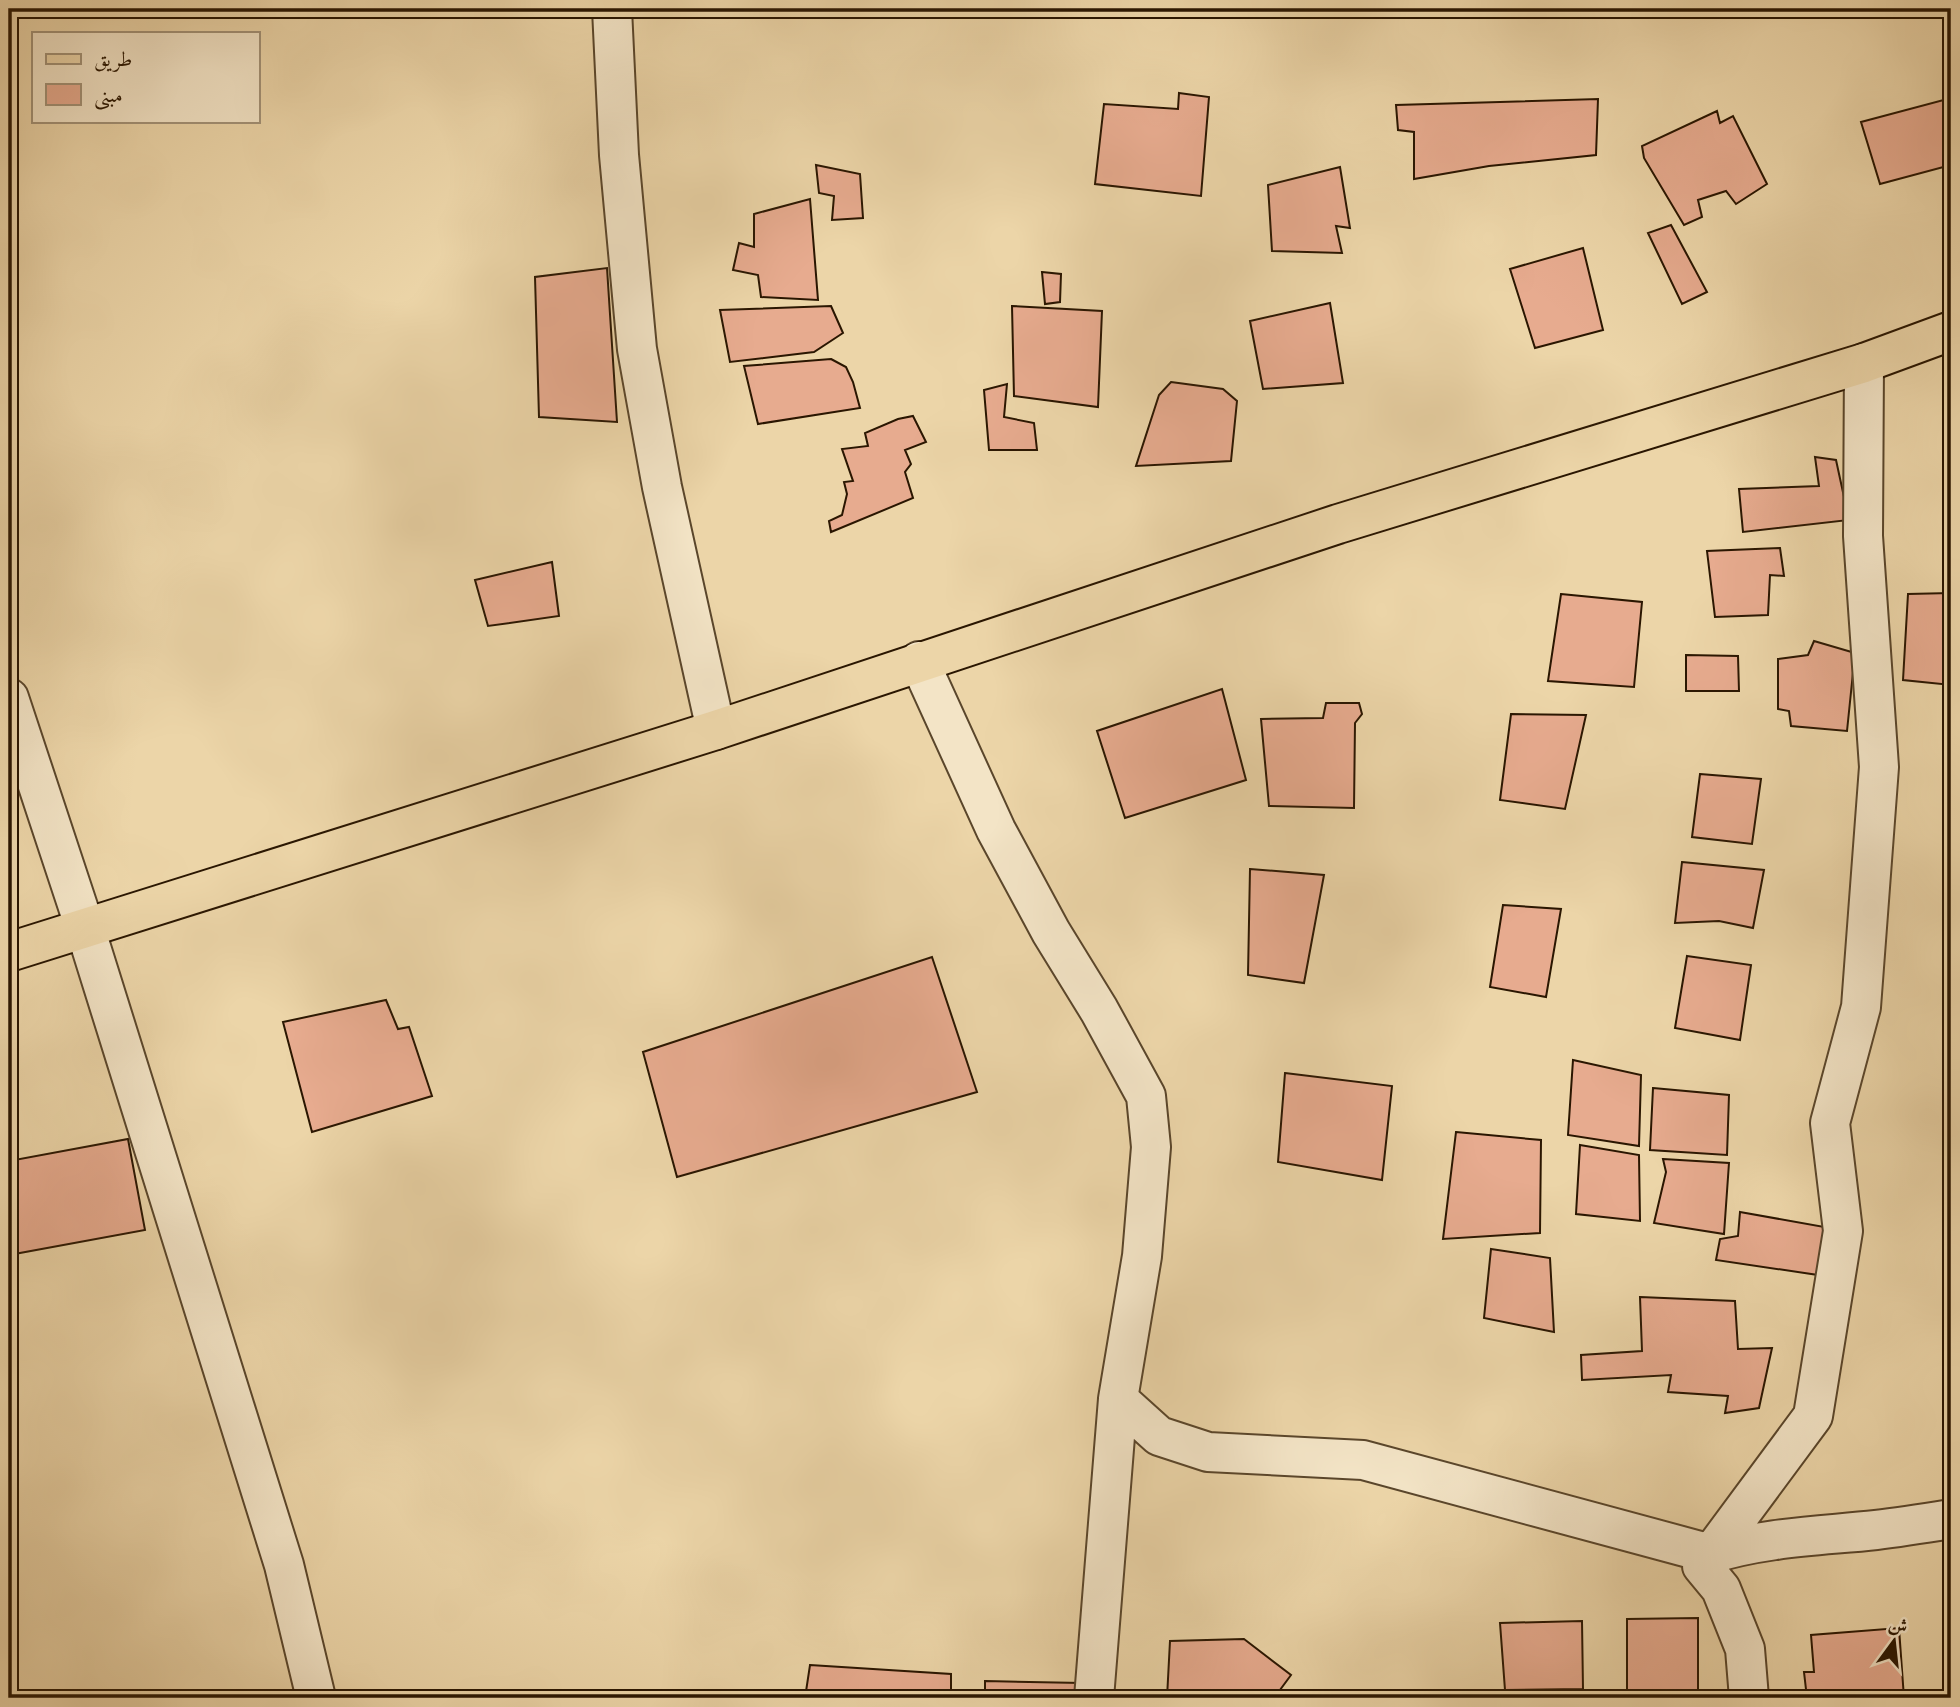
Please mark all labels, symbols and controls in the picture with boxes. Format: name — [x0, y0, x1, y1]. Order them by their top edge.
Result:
legend — [32, 32, 259, 122]
text: طريق — [94, 47, 132, 73]
text: مبنى — [94, 83, 123, 110]
north arrow — [1858, 1606, 1928, 1676]
text: ش — [1886, 1612, 1910, 1640]

